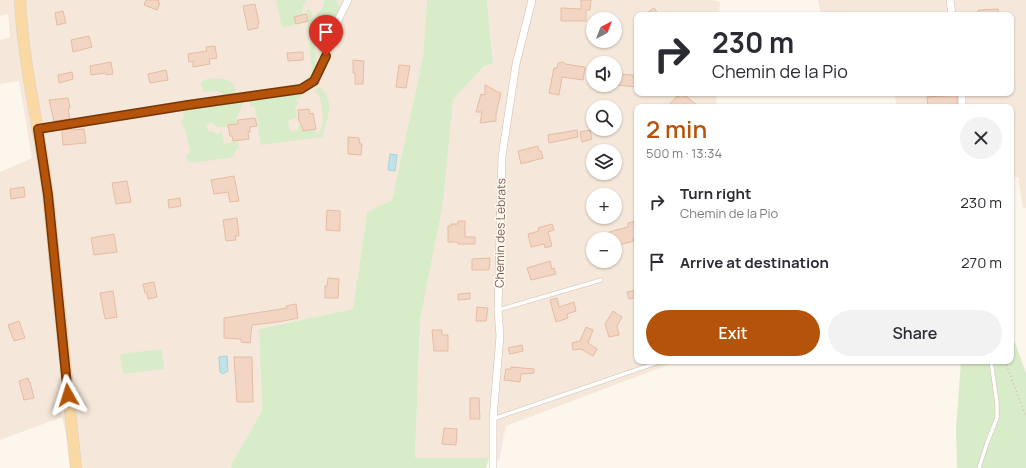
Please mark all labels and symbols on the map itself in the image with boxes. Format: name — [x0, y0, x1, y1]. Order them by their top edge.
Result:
north arrow — [586, 12, 622, 48]
pin — [309, 15, 343, 56]
street label: Chemin des Lebrats — [491, 178, 509, 288]
position arrow — [47, 374, 89, 416]

